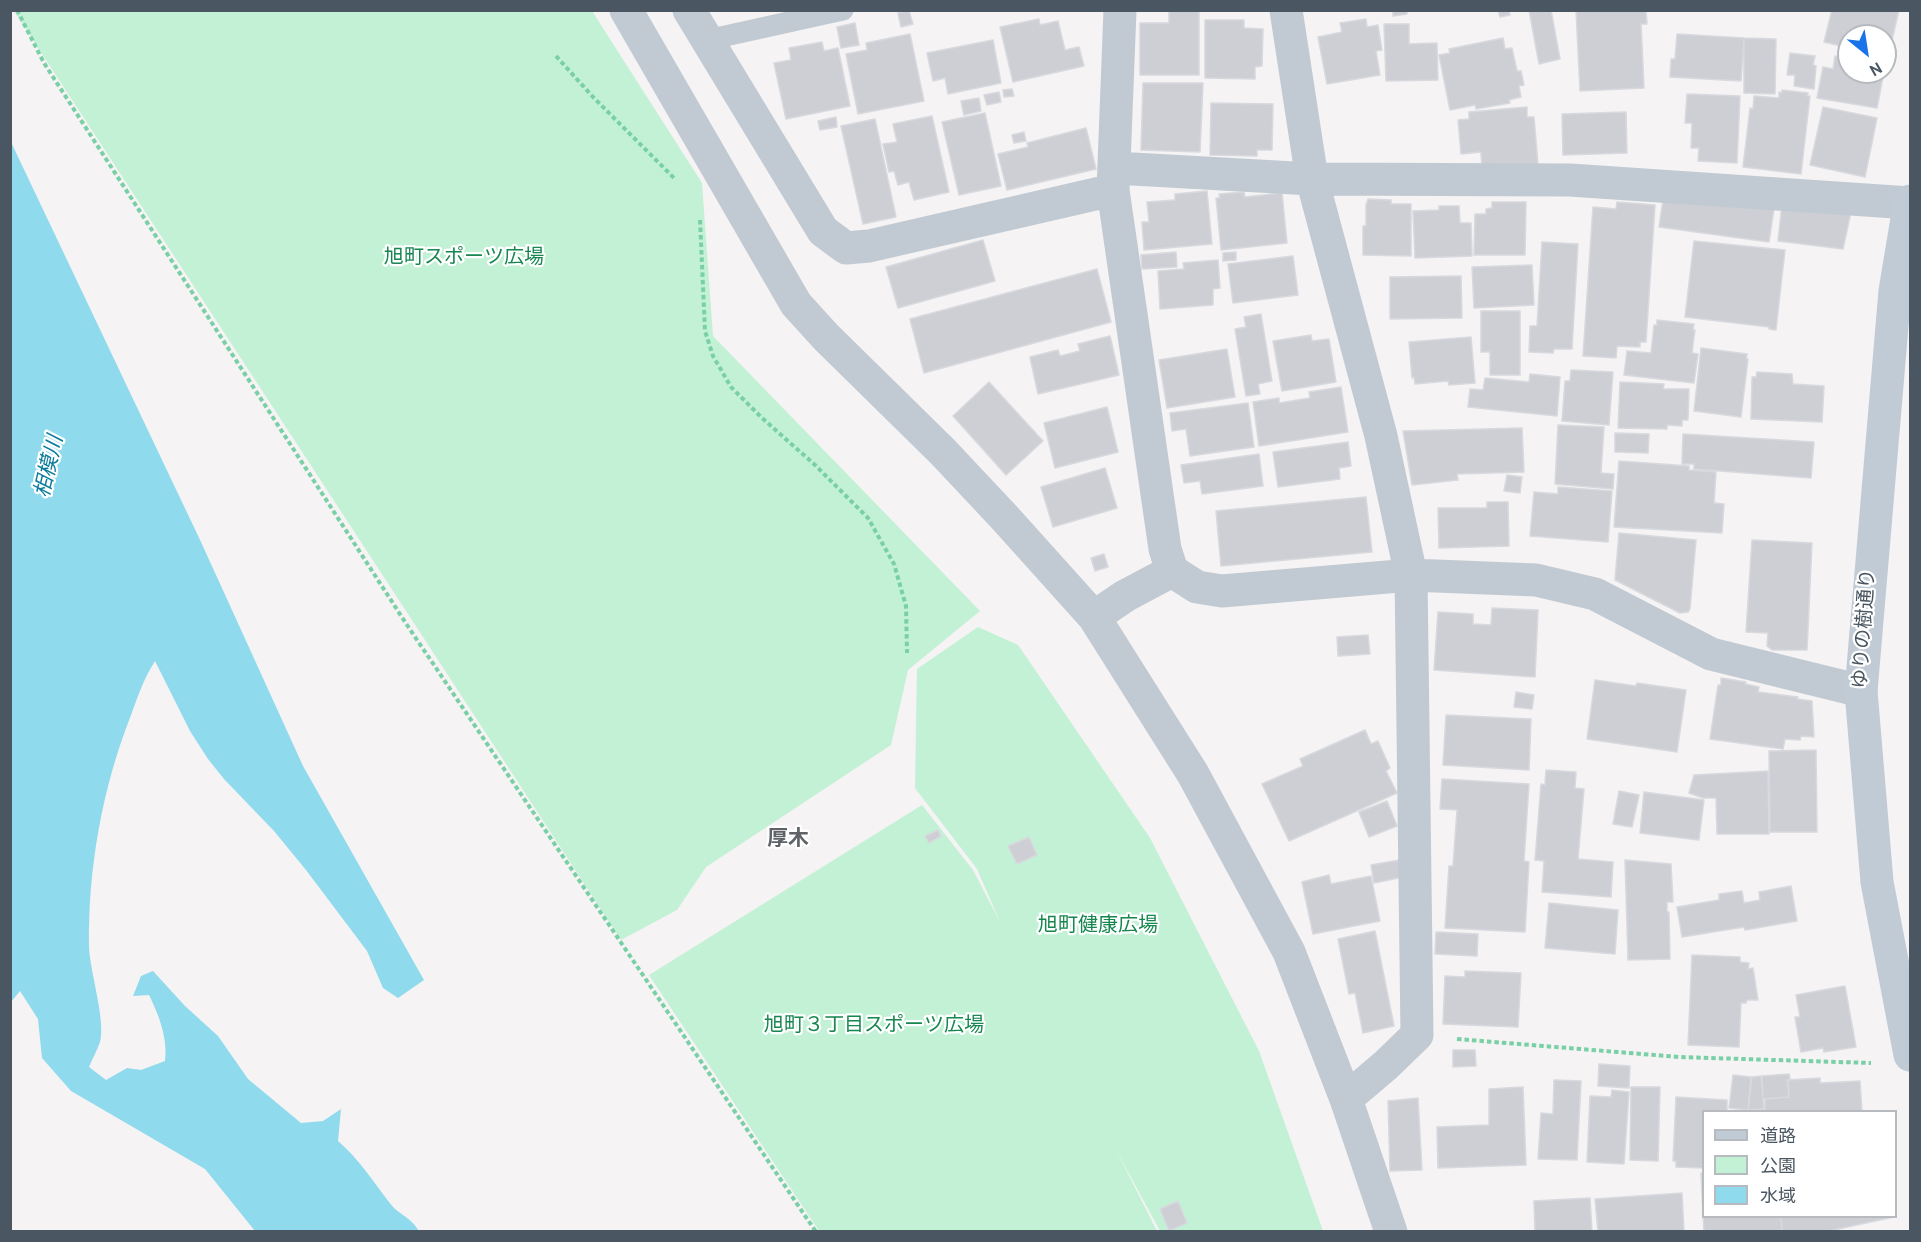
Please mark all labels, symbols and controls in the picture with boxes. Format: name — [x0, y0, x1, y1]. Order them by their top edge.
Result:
north arrow — [1837, 24, 1897, 84]
text: N — [1865, 56, 1885, 79]
park label: 旭町スポーツ広場 — [384, 247, 544, 271]
water label: 相模川 — [32, 433, 70, 501]
street label: ゆりの樹通り — [1850, 568, 1882, 690]
district label: 厚木 — [767, 828, 809, 854]
park label: 旭町健康広場 — [1038, 915, 1158, 939]
park label: 旭町３丁目スポーツ広場 — [764, 1015, 984, 1039]
legend — [1702, 1110, 1897, 1218]
text: 道路 — [1760, 1126, 1796, 1149]
text: 公園 — [1760, 1156, 1796, 1179]
text: 水域 — [1760, 1186, 1796, 1209]

